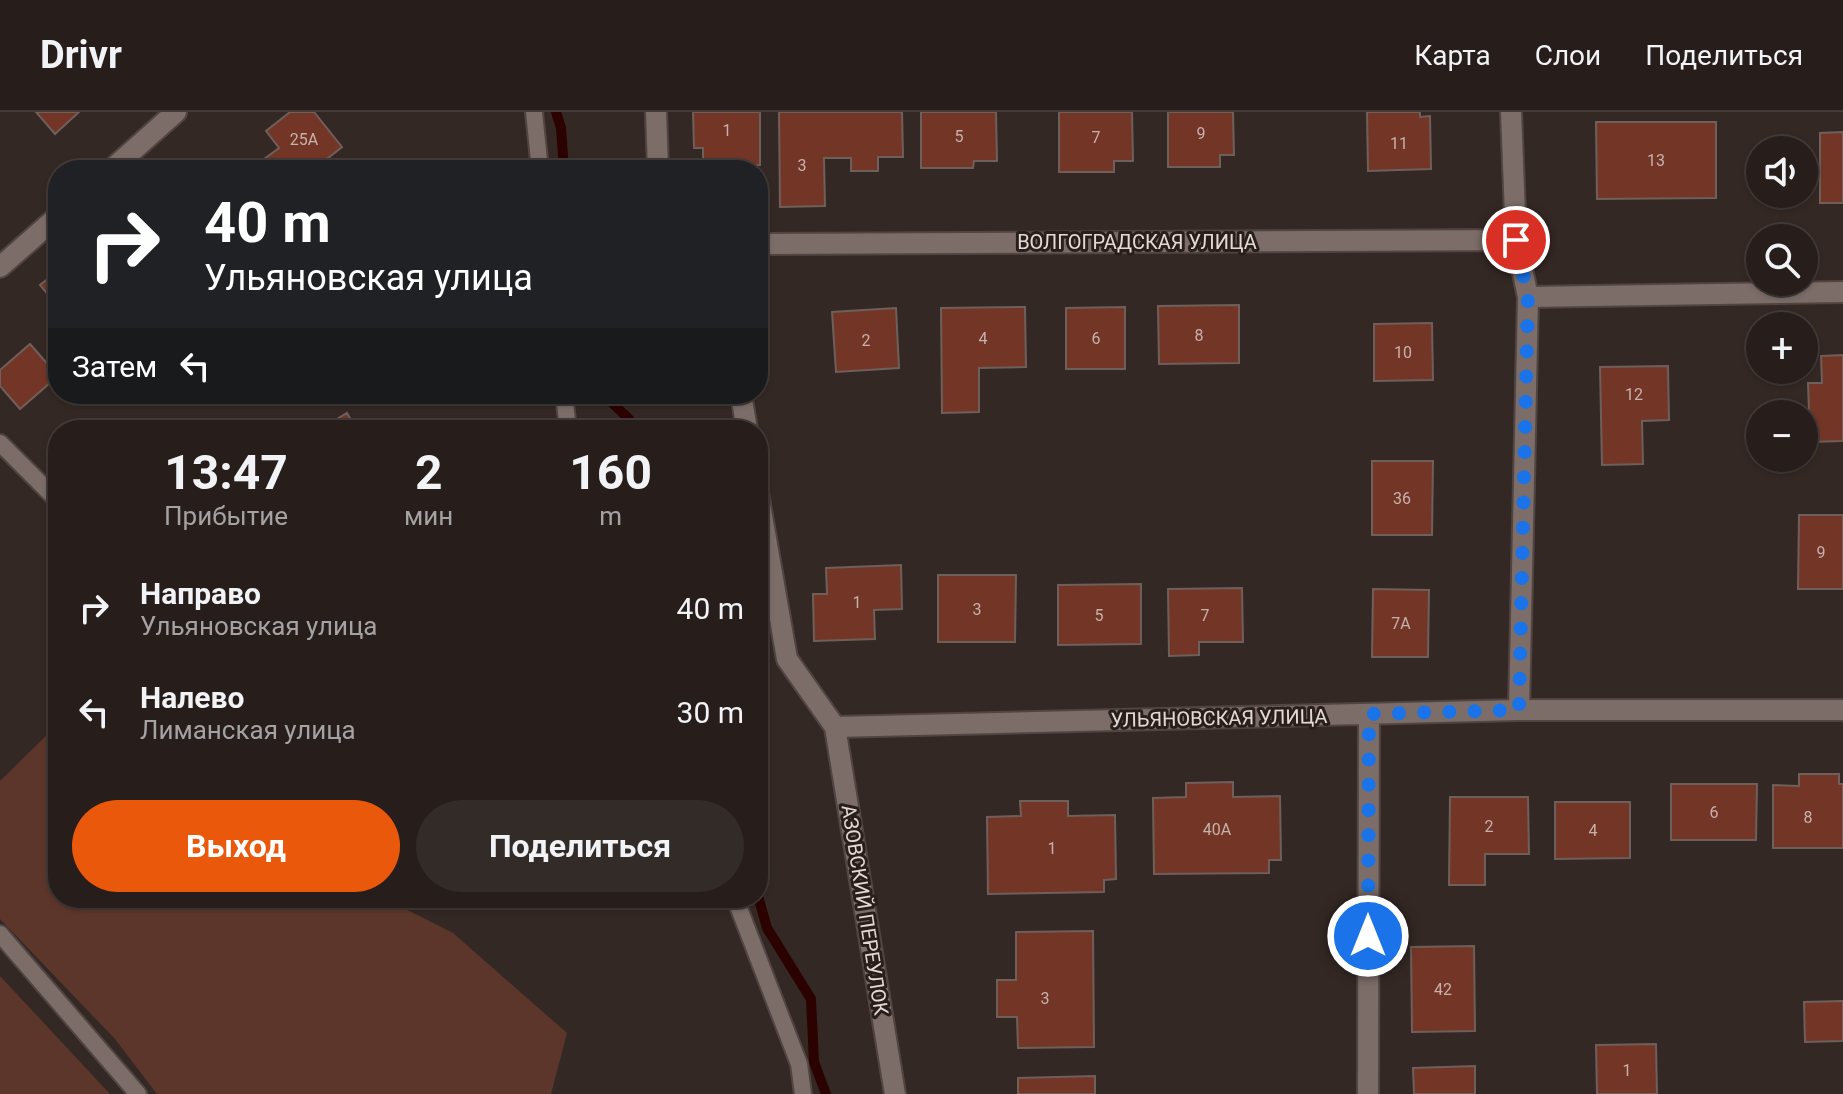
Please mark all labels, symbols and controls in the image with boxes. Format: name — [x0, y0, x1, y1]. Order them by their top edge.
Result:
text: Drivr — [40, 33, 122, 77]
text: Карта — [1414, 39, 1491, 72]
text: Слои — [1535, 39, 1601, 72]
text: Поделиться — [1645, 39, 1803, 72]
house number: 1 — [723, 121, 732, 140]
house number: 9 — [1197, 124, 1206, 143]
house number: 5 — [955, 127, 964, 146]
house number: 7 — [1092, 128, 1101, 147]
house number: 25А — [290, 130, 319, 149]
house number: 11 — [1390, 134, 1408, 153]
map controls — [1746, 136, 1818, 472]
button: sound — [1746, 136, 1818, 208]
house number: 13 — [1647, 151, 1665, 170]
house number: 3 — [798, 156, 807, 175]
text: 40 m — [204, 190, 331, 256]
icon: right — [72, 192, 176, 296]
pin — [1482, 206, 1550, 274]
icon: arrive — [1494, 218, 1538, 262]
button: search — [1746, 224, 1818, 296]
street label: ВОЛГОГРАДСКАЯ УЛИЦА — [1017, 230, 1257, 254]
text: Ульяновская улица — [204, 257, 533, 299]
button: + — [1746, 312, 1818, 384]
house number: 8 — [1195, 326, 1204, 345]
house number: 4 — [979, 329, 988, 348]
house number: 6 — [1092, 329, 1101, 348]
house number: 2 — [862, 331, 871, 350]
house number: 10 — [1394, 343, 1412, 362]
icon: left — [173, 344, 217, 388]
text: Затем — [72, 349, 157, 384]
house number: 12 — [1625, 385, 1643, 404]
button: − — [1746, 400, 1818, 472]
text: 13:47 — [164, 444, 288, 501]
text: 2 — [415, 444, 442, 501]
text: 160 — [569, 444, 652, 501]
house number: 36 — [1393, 489, 1411, 508]
text: Прибытие — [164, 501, 288, 531]
text: мин — [404, 501, 453, 531]
text: m — [599, 501, 622, 531]
house number: 9 — [1817, 543, 1826, 562]
text: Направо — [140, 576, 261, 611]
icon: right — [72, 586, 116, 630]
text: 40 m — [677, 591, 744, 626]
house number: 1 — [853, 593, 862, 612]
house number: 3 — [973, 600, 982, 619]
house number: 5 — [1095, 606, 1104, 625]
house number: 7 — [1201, 606, 1210, 625]
text: Ульяновская улица — [140, 611, 377, 641]
house number: 7А — [1391, 614, 1411, 633]
text: Налево — [140, 680, 244, 715]
icon: left — [72, 690, 116, 734]
text: 30 m — [677, 695, 744, 730]
street label: УЛЬЯНОВСКАЯ УЛИЦА — [1110, 704, 1328, 732]
text: Лиманская улица — [140, 715, 356, 745]
button: Выход — [72, 800, 400, 892]
button: Поделиться — [416, 800, 744, 892]
street label: АЗОВСКИЙ ПЕРЕУЛОК — [836, 803, 894, 1017]
house number: 6 — [1710, 803, 1719, 822]
house number: 8 — [1804, 808, 1813, 827]
house number: 2 — [1485, 817, 1494, 836]
house number: 40А — [1203, 820, 1232, 839]
house number: 4 — [1589, 821, 1598, 840]
house number: 1 — [1048, 839, 1057, 858]
position arrow — [1326, 894, 1410, 978]
house number: 42 — [1434, 980, 1452, 999]
house number: 3 — [1041, 989, 1050, 1008]
house number: 1 — [1623, 1061, 1632, 1080]

